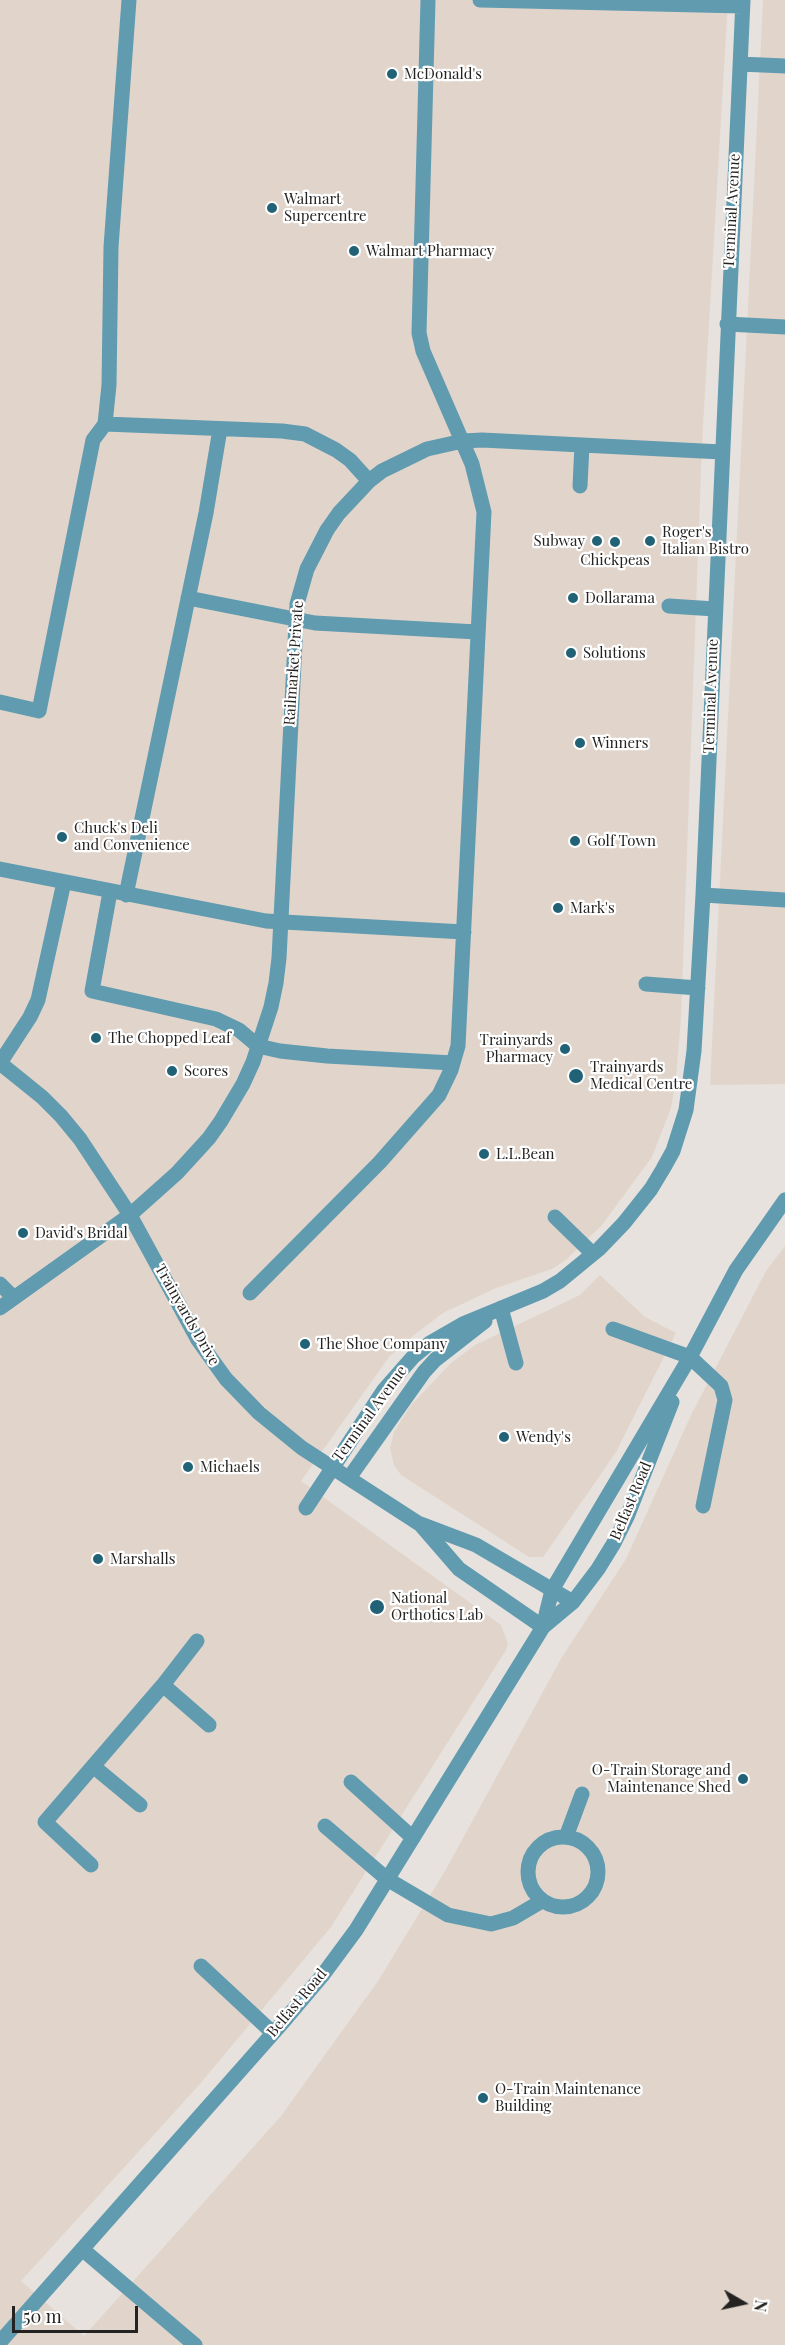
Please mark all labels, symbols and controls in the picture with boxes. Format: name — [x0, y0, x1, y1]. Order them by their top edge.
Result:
place label: McDonald's — [404, 65, 482, 83]
marker: McDonald's — [385, 67, 399, 81]
street label: Terminal Avenue — [720, 153, 744, 269]
place label: Walmart Supercentre — [284, 190, 367, 225]
marker: Walmart Supercentre — [265, 201, 279, 215]
place label: Walmart Pharmacy — [366, 242, 494, 260]
marker: Walmart Pharmacy — [347, 244, 361, 258]
place label: Roger's Italian Bistro — [662, 523, 749, 558]
place label: Subway — [533, 532, 585, 550]
marker: Subway — [590, 534, 604, 548]
marker: Roger's Italian Bistro — [643, 534, 657, 548]
marker: Chickpeas — [608, 535, 622, 549]
place label: Chickpeas — [580, 551, 650, 569]
place label: Dollarama — [585, 589, 655, 607]
marker: Dollarama — [566, 591, 580, 605]
street label: Railmarket Private — [281, 600, 307, 726]
street label: Terminal Avenue — [700, 638, 722, 754]
place label: Solutions — [583, 644, 646, 662]
marker: Solutions — [564, 646, 578, 660]
place label: Winners — [592, 734, 648, 752]
marker: Winners — [573, 736, 587, 750]
place label: Chuck's Deli and Convenience — [74, 819, 190, 854]
marker: Chuck's Deli and Convenience — [55, 830, 69, 844]
place label: Golf Town — [587, 832, 656, 850]
marker: Golf Town — [568, 834, 582, 848]
place label: Mark's — [570, 899, 615, 917]
marker: Mark's — [551, 901, 565, 915]
place label: The Chopped Leaf — [108, 1029, 231, 1047]
marker: The Chopped Leaf — [89, 1031, 103, 1045]
place label: Trainyards Pharmacy — [480, 1031, 553, 1066]
marker: Trainyards Pharmacy — [558, 1042, 572, 1056]
place label: Trainyards Medical Centre — [590, 1058, 692, 1093]
place label: Scores — [184, 1062, 228, 1080]
marker: Scores — [165, 1064, 179, 1078]
marker: Trainyards Medical Centre — [567, 1067, 585, 1085]
place label: L.L.Bean — [496, 1145, 555, 1163]
marker: L.L.Bean — [477, 1147, 491, 1161]
place label: David's Bridal — [35, 1224, 128, 1242]
marker: David's Bridal — [16, 1226, 30, 1240]
street label: Trainyards Drive — [151, 1261, 223, 1369]
place label: The Shoe Company — [317, 1335, 447, 1353]
marker: The Shoe Company — [298, 1337, 312, 1351]
street label: Terminal Avenue — [329, 1362, 411, 1466]
place label: Wendy's — [516, 1428, 571, 1446]
marker: Wendy's — [497, 1430, 511, 1444]
place label: Michaels — [200, 1458, 260, 1476]
street label: Belfast Road — [606, 1459, 656, 1543]
marker: Michaels — [181, 1460, 195, 1474]
place label: Marshalls — [110, 1550, 175, 1568]
marker: Marshalls — [91, 1552, 105, 1566]
place label: National Orthotics Lab — [391, 1589, 483, 1624]
marker: National Orthotics Lab — [368, 1598, 386, 1616]
place label: O-Train Storage and Maintenance Shed — [592, 1761, 731, 1796]
marker: O-Train Storage and Maintenance Shed — [736, 1772, 750, 1786]
street label: Belfast Road — [263, 1965, 331, 2041]
place label: O-Train Maintenance Building — [495, 2080, 641, 2115]
marker: O-Train Maintenance Building — [476, 2091, 490, 2105]
north arrow — [713, 2273, 773, 2333]
scale bar — [15, 2294, 141, 2332]
text: N — [750, 2299, 773, 2313]
text: 50 m — [23, 2304, 62, 2328]

